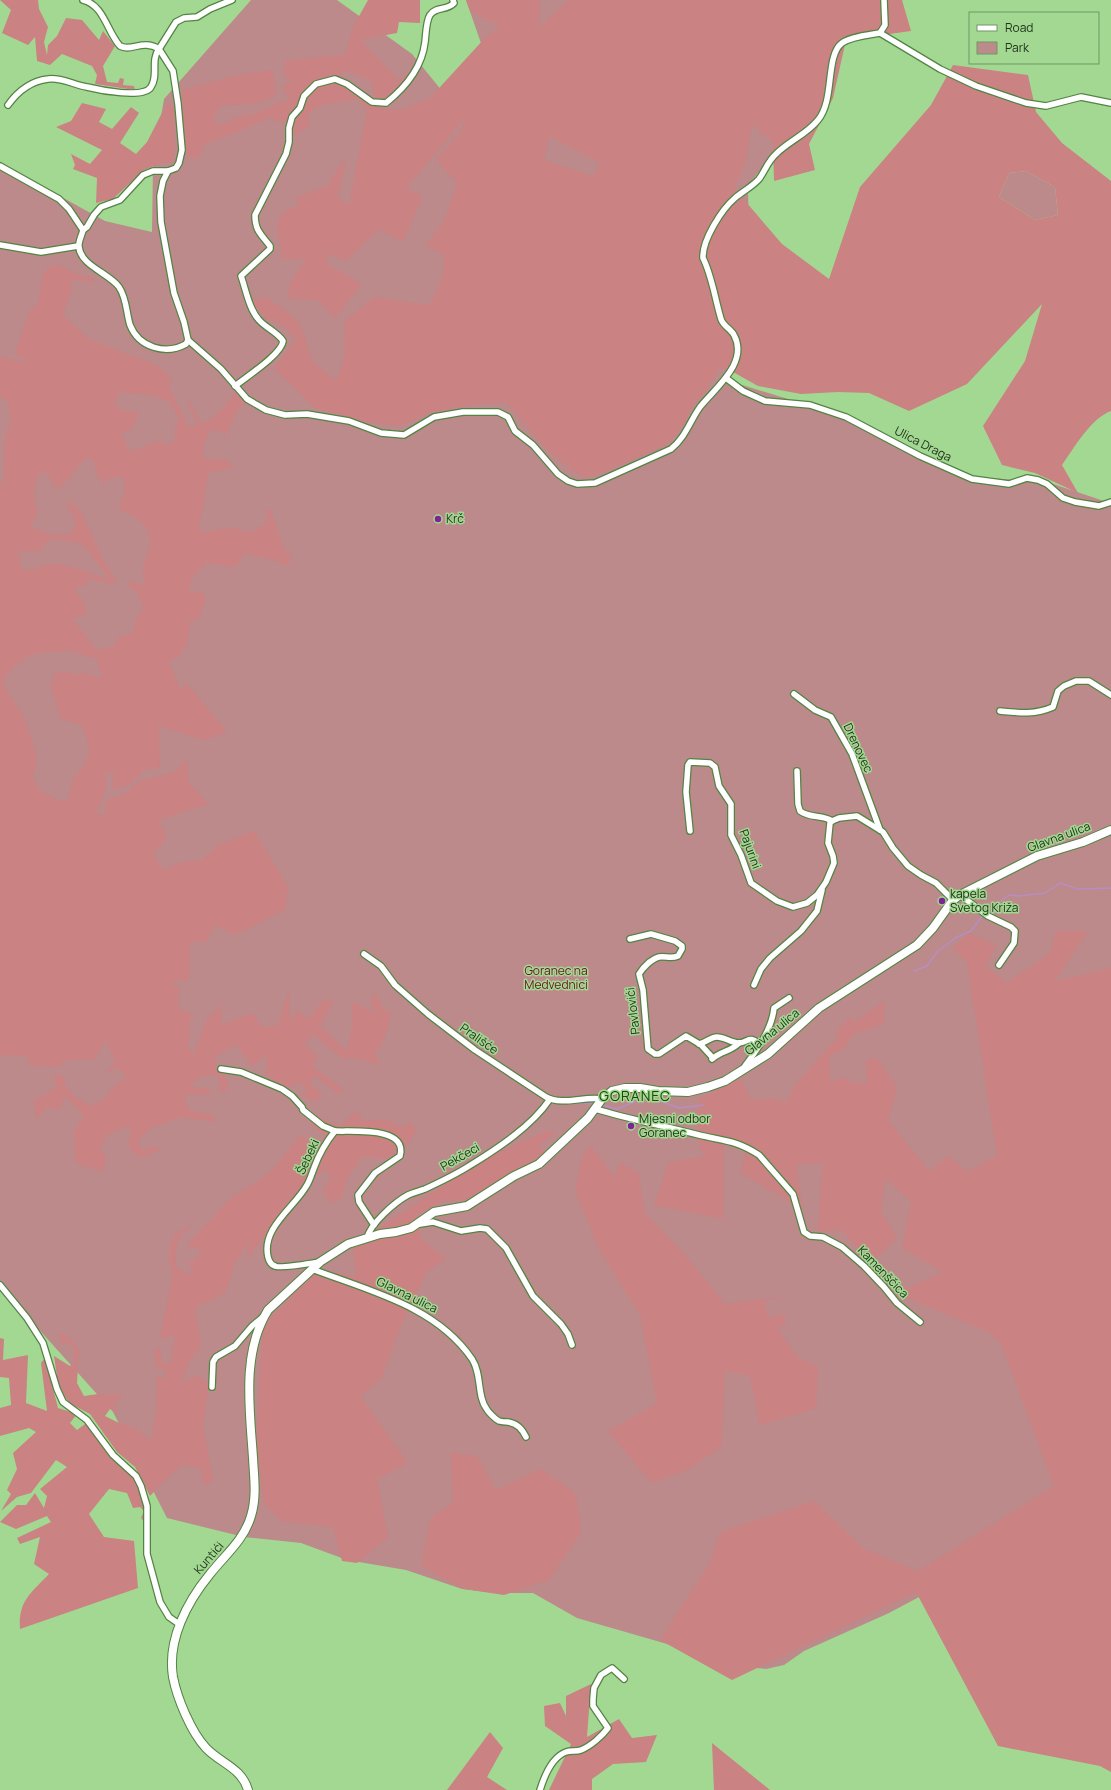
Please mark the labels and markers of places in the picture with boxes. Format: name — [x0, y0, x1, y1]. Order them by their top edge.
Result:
place label: Krč — [446, 510, 464, 527]
marker: Krč — [433, 514, 443, 524]
place label: kapela Svetog Križa — [950, 885, 1018, 916]
marker: kapela Svetog Križa — [937, 896, 947, 906]
place label: Mjesni odbor Goranec — [639, 1110, 711, 1141]
marker: Mjesni odbor Goranec — [626, 1121, 636, 1131]

